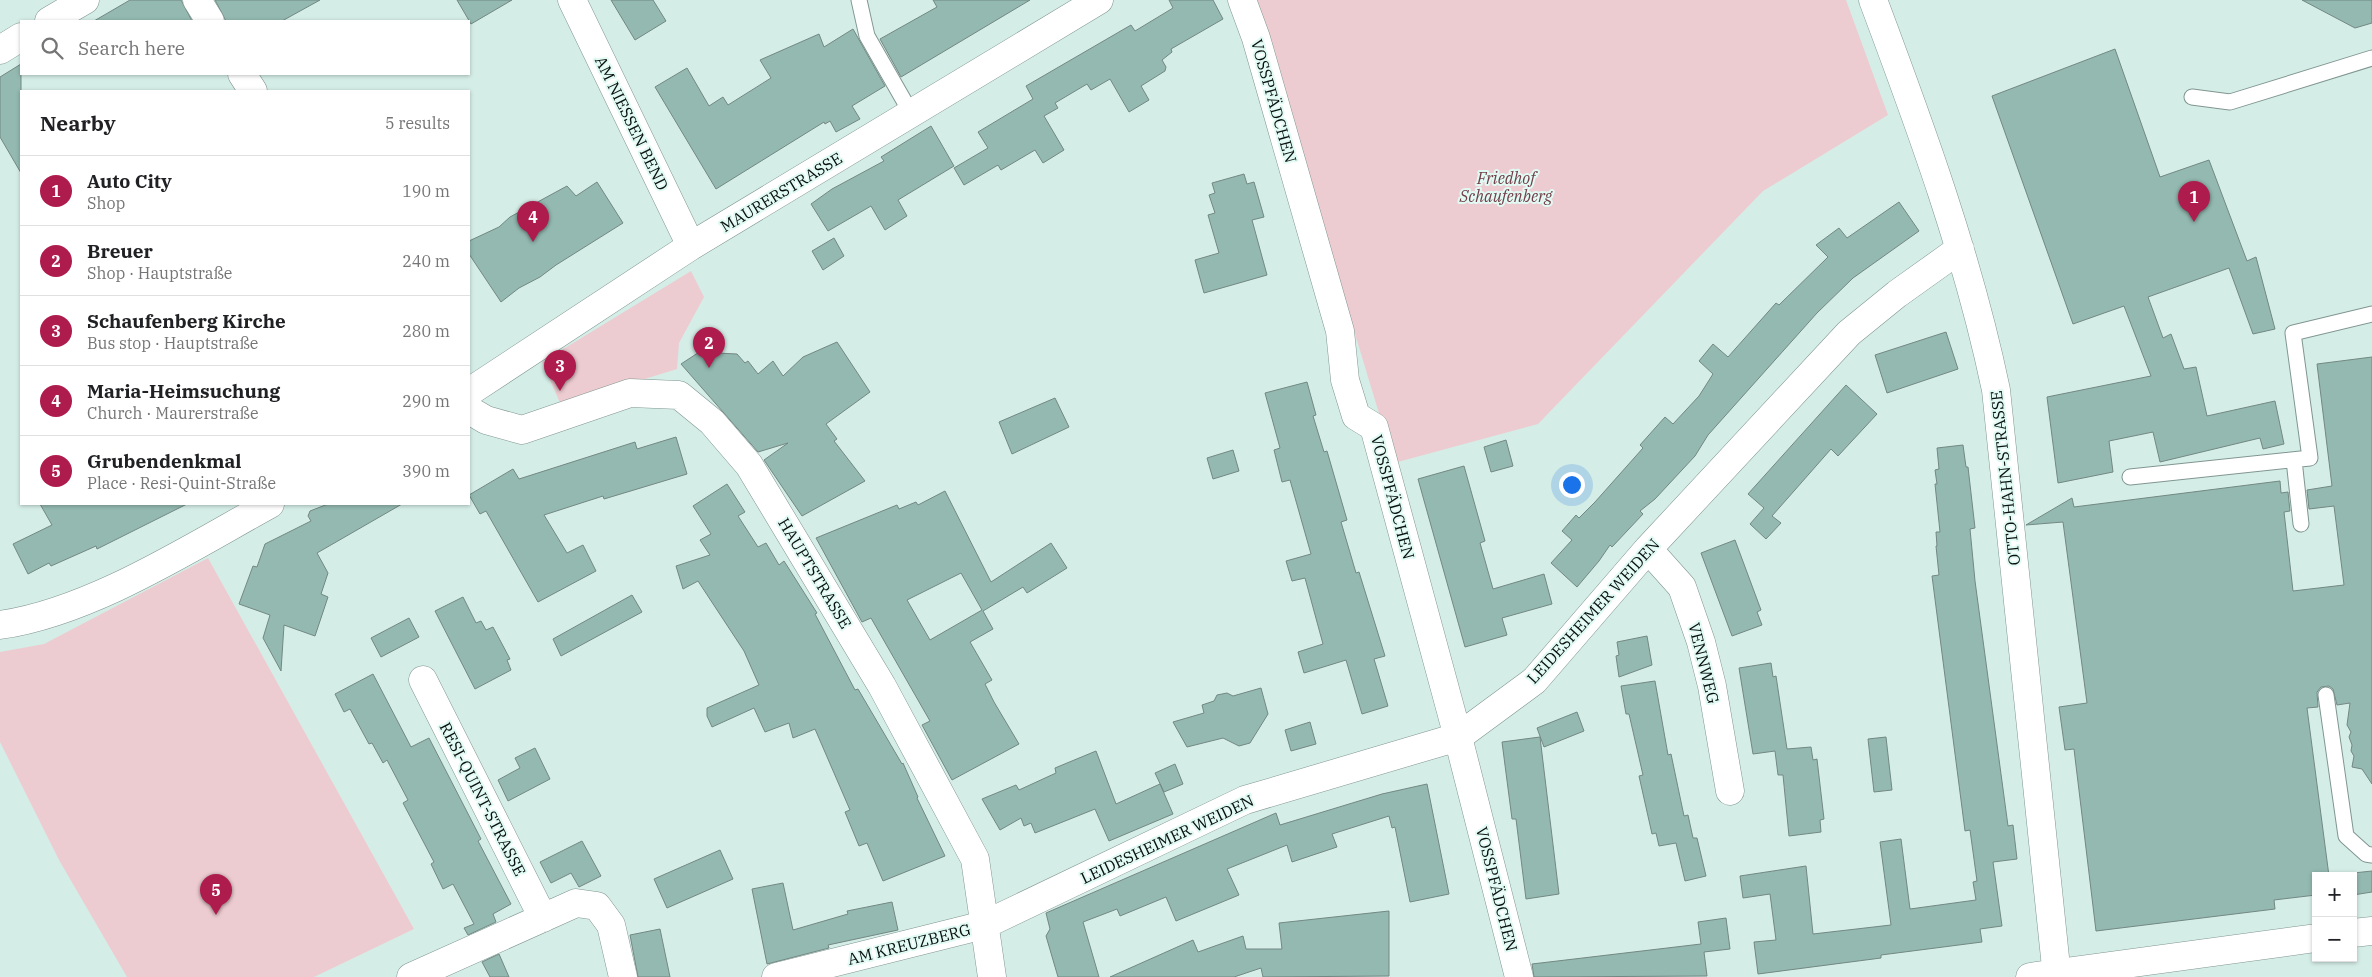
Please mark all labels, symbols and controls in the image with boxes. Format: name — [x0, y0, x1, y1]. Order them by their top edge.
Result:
search box — [20, 20, 470, 75]
icon: search — [38, 34, 66, 62]
text: Search here — [78, 36, 185, 60]
street label: VOSSPFÄDCHEN — [1247, 37, 1301, 165]
street label: AM NIESSEN BEND — [591, 53, 673, 193]
text: Nearby — [40, 109, 116, 137]
text: 5 results — [385, 113, 450, 133]
street label: MAURERSTRASSE — [716, 148, 846, 236]
park label: Friedhof Schaufenberg — [1459, 168, 1553, 206]
text: Auto City — [87, 169, 172, 193]
text: 1 — [51, 181, 61, 201]
text: 190 m — [402, 181, 450, 201]
pin: 1 — [2178, 181, 2210, 222]
text: Shop — [87, 193, 125, 213]
pin: 4 — [517, 201, 549, 242]
text: Breuer — [87, 239, 153, 263]
text: 2 — [51, 251, 61, 271]
text: 240 m — [402, 251, 450, 271]
text: Shop · Hauptstraße — [87, 263, 232, 283]
text: Schaufenberg Kirche — [87, 309, 286, 333]
text: 3 — [51, 321, 61, 341]
text: 280 m — [402, 321, 450, 341]
pin: 2 — [693, 327, 725, 368]
text: Bus stop · Hauptstraße — [87, 333, 258, 353]
pin: 3 — [544, 350, 576, 391]
text: Maria-Heimsuchung — [87, 379, 280, 403]
street label: OTTO-HAHN-STRASSE — [1986, 390, 2024, 566]
text: 4 — [51, 391, 61, 411]
text: 290 m — [402, 391, 450, 411]
text: Church · Maurerstraße — [87, 403, 258, 423]
street label: VOSSPFÄDCHEN — [1367, 433, 1419, 561]
text: Grubendenkmal — [87, 449, 242, 473]
text: 5 — [51, 461, 61, 481]
text: 390 m — [402, 461, 450, 481]
your location — [1559, 472, 1585, 498]
text: Place · Resi-Quint-Straße — [87, 473, 276, 493]
street label: HAUPTSTRASSE — [774, 514, 856, 632]
street label: LEIDESHEIMER WEIDEN — [1522, 534, 1664, 688]
street label: VENNWEG — [1684, 620, 1724, 706]
street label: RESI-QUINT-STRASSE — [436, 719, 530, 879]
street label: LEIDESHEIMER WEIDEN — [1077, 790, 1257, 888]
street label: VOSSPFÄDCHEN — [1472, 825, 1522, 953]
map controls — [2312, 872, 2357, 962]
button: + — [2312, 872, 2357, 917]
pin: 5 — [200, 874, 232, 915]
button: − — [2312, 917, 2357, 962]
street label: AM KREUZBERG — [845, 919, 973, 969]

